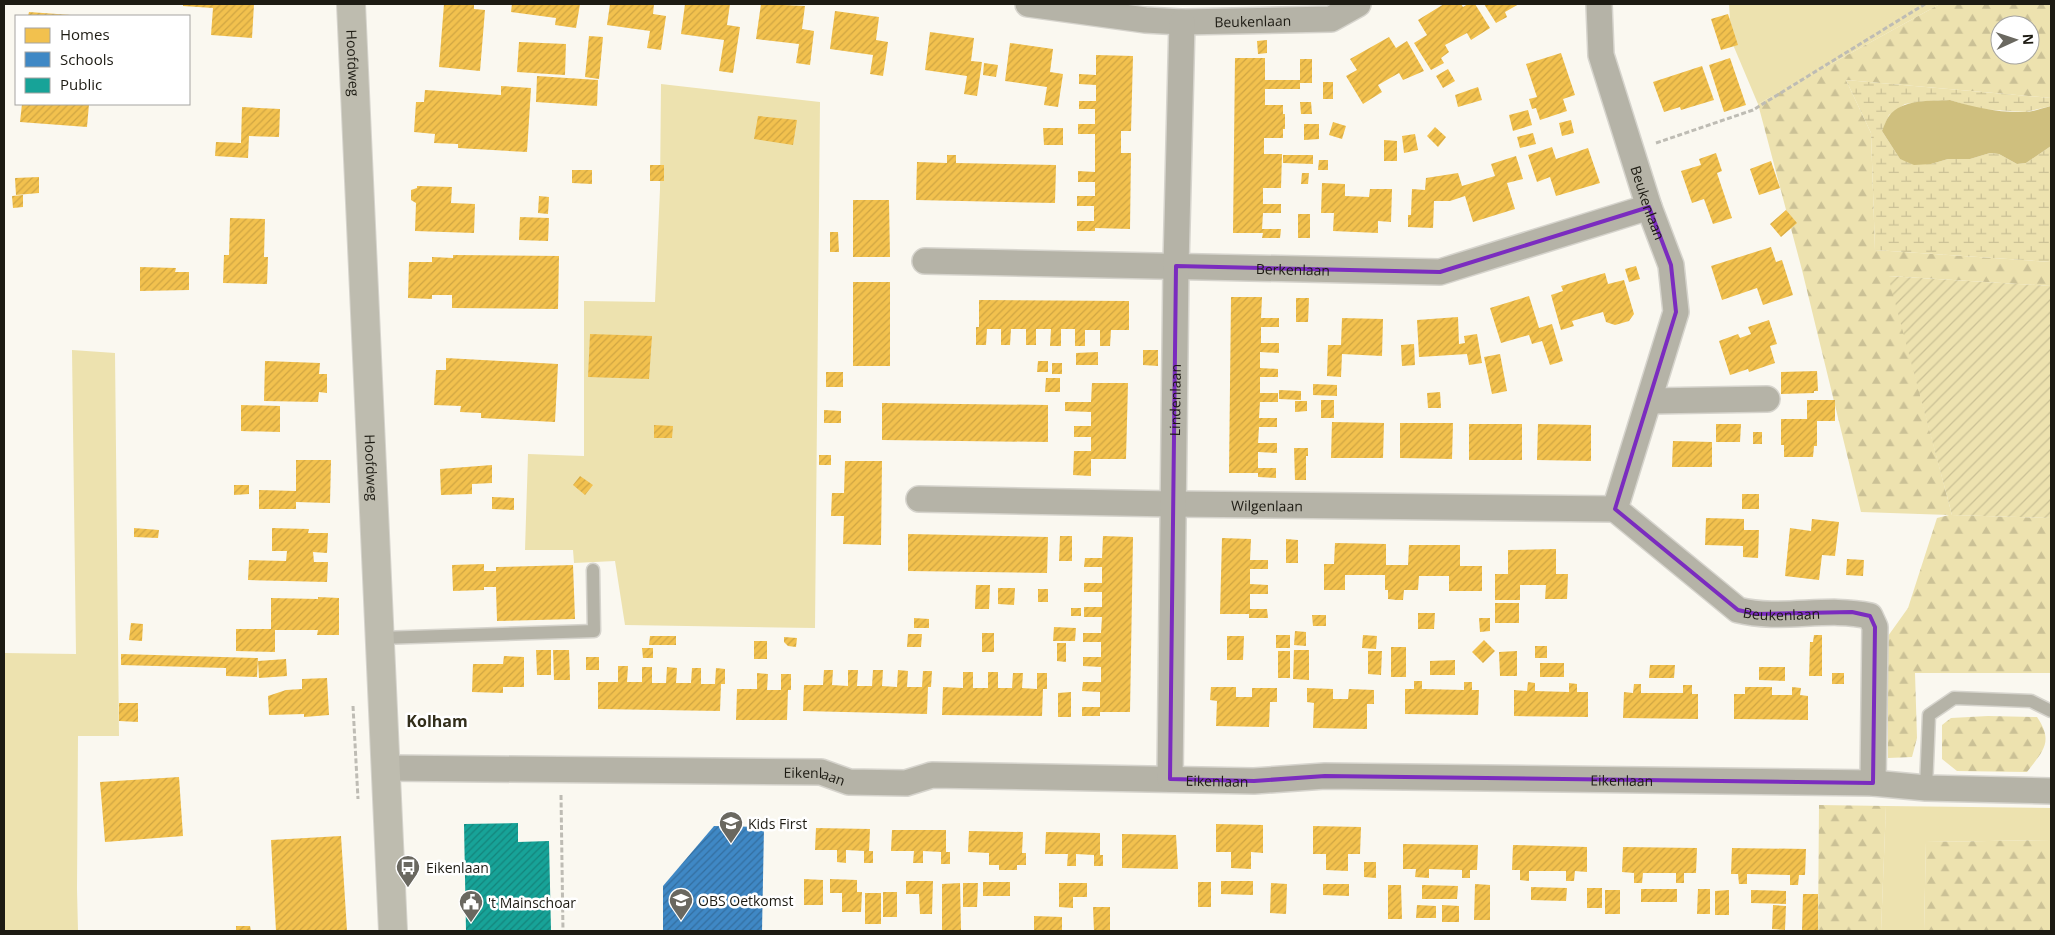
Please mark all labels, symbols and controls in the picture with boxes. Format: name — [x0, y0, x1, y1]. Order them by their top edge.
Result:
street label: Beukenlaan — [1214, 10, 1292, 31]
legend — [15, 15, 190, 105]
north arrow — [1990, 15, 2040, 65]
text: Homes — [60, 24, 110, 44]
street label: Hoofdweg — [343, 29, 365, 97]
text: N — [2019, 33, 2038, 45]
text: Schools — [60, 49, 114, 69]
text: Public — [60, 74, 102, 94]
street label: Beukenlaan — [1627, 163, 1670, 242]
street label: Berkenlaan — [1256, 259, 1330, 279]
street label: Lindenlaan — [1165, 364, 1184, 436]
street label: Hoofdweg — [361, 434, 383, 502]
street label: Wilgenlaan — [1231, 495, 1303, 515]
street label: Beukenlaan — [1742, 602, 1821, 624]
district label: Kolham — [406, 710, 468, 732]
street label: Eikenlaan — [783, 762, 848, 789]
street label: Eikenlaan — [1185, 770, 1249, 790]
street label: Eikenlaan — [1590, 770, 1653, 790]
school or university icon: Kids First — [718, 810, 744, 844]
place label: Kids First — [748, 814, 807, 833]
bus stop icon: Eikenlaan — [395, 854, 421, 888]
place label: Eikenlaan — [426, 858, 489, 877]
school or university icon: OBS Oetkomst — [668, 887, 694, 921]
public building icon: 't Mainschoar — [458, 889, 484, 923]
place label: OBS Oetkomst — [698, 891, 793, 910]
place label: 't Mainschoar — [488, 893, 576, 912]

